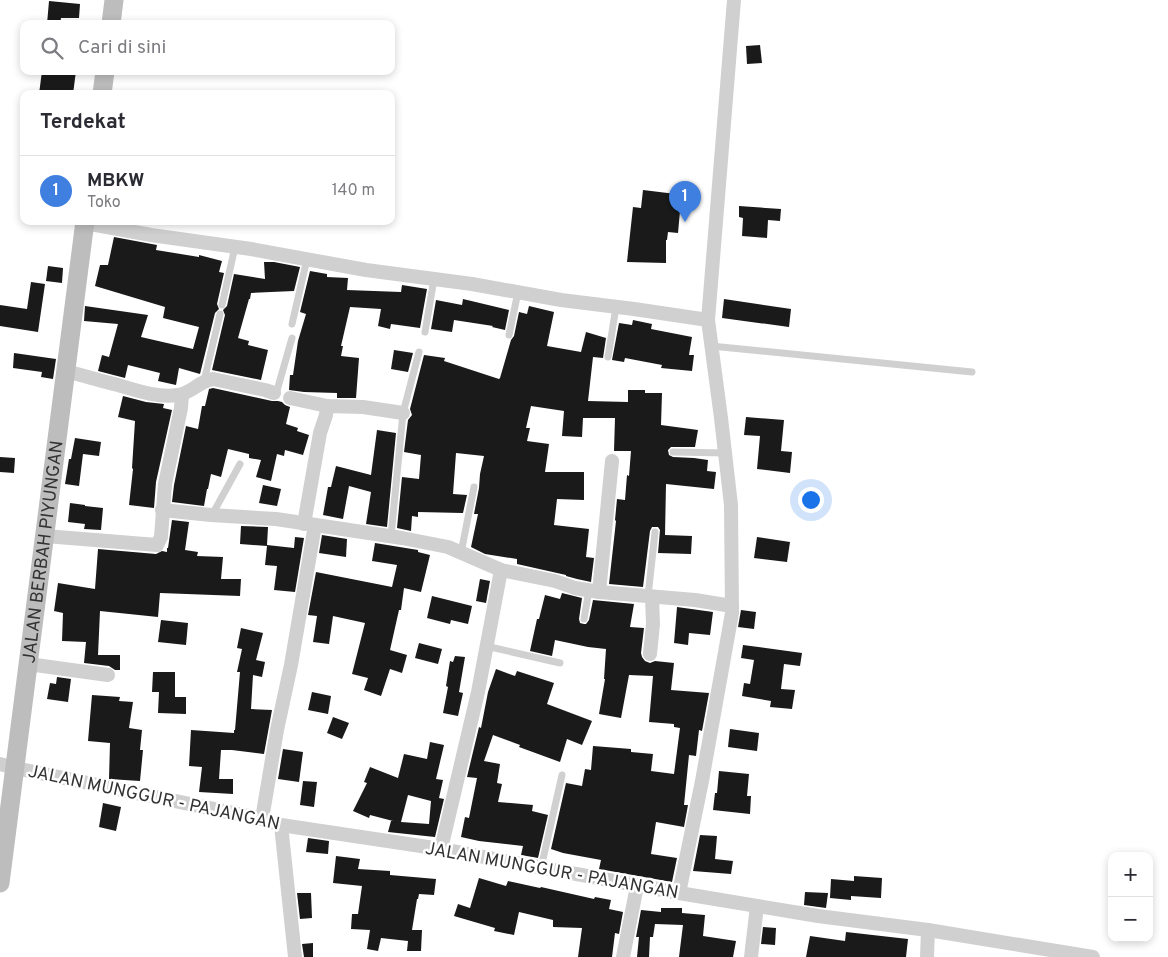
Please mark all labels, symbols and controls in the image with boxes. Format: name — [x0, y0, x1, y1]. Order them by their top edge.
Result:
search box — [20, 20, 395, 75]
icon: search — [38, 34, 66, 62]
text: Cari di sini — [78, 36, 166, 60]
text: Terdekat — [40, 109, 126, 136]
text: MBKW — [87, 169, 144, 193]
text: 1 — [53, 181, 59, 201]
text: 140 m — [332, 181, 375, 201]
pin: 1 — [669, 181, 701, 222]
text: Toko — [87, 193, 121, 213]
street label: JALAN BERBAH PIYUNGAN — [18, 439, 70, 665]
your location — [798, 487, 824, 513]
street label: JALAN MUNGGUR - PAJANGAN — [26, 761, 282, 836]
street label: JALAN MUNGGUR - PAJANGAN — [423, 838, 680, 905]
map controls — [1108, 852, 1153, 942]
button: + — [1108, 852, 1153, 897]
button: − — [1108, 897, 1153, 942]

